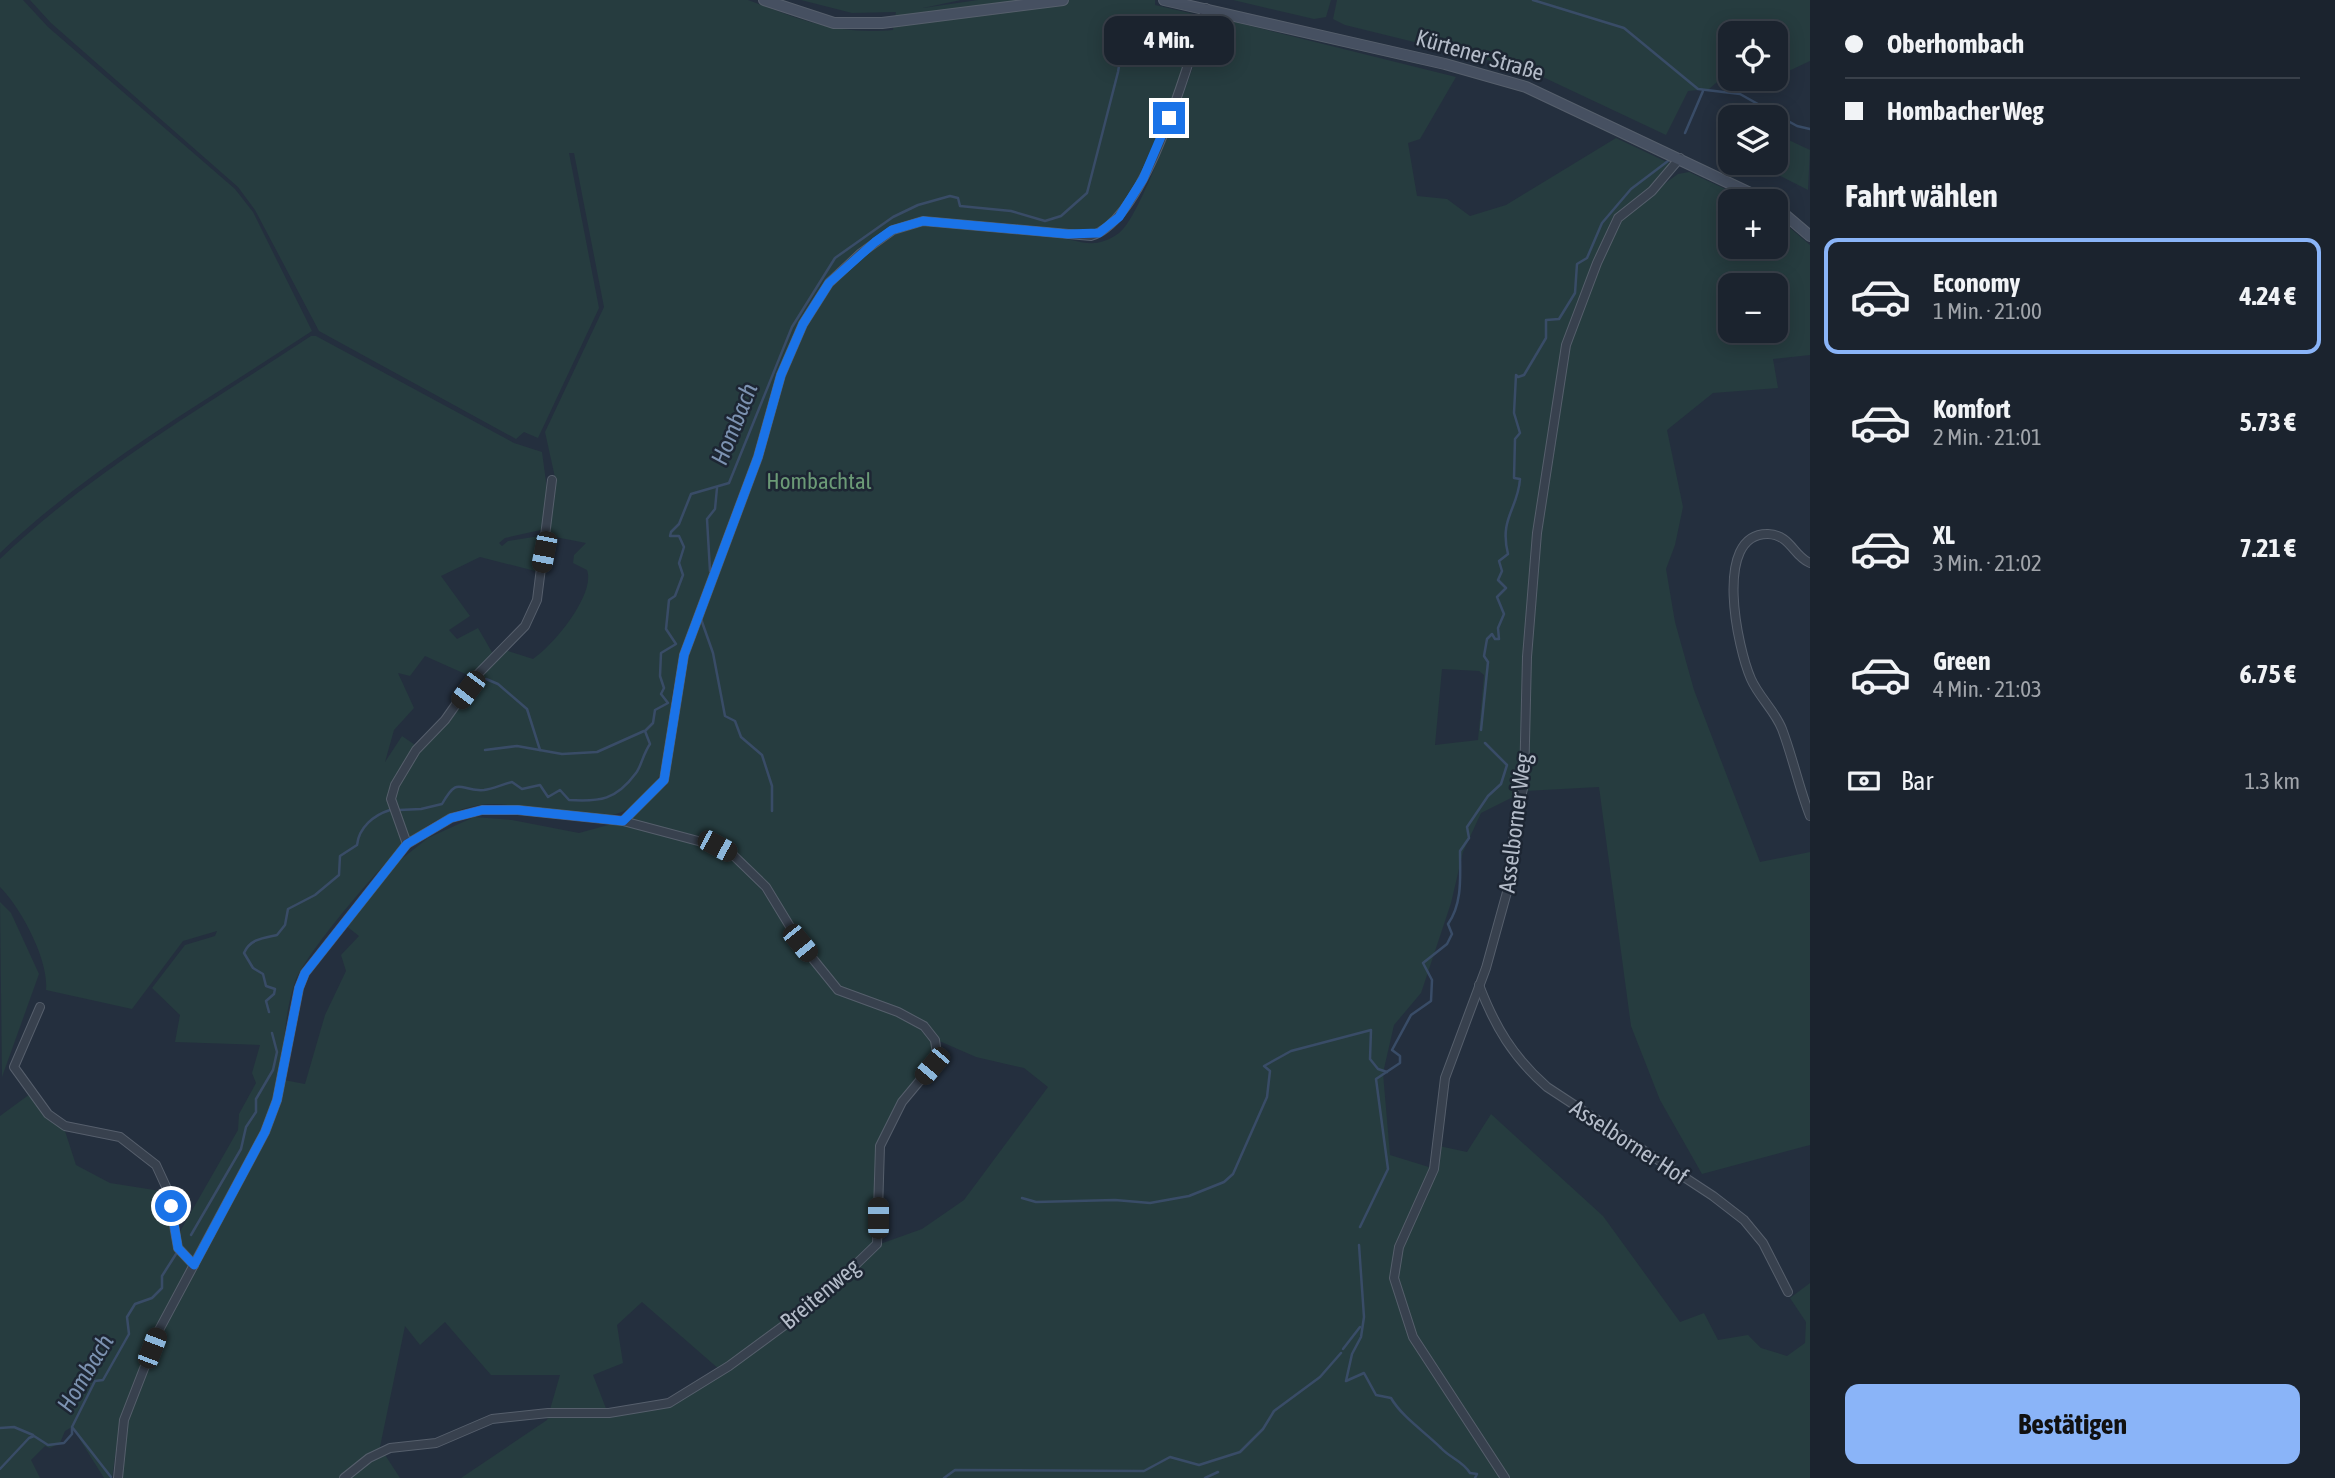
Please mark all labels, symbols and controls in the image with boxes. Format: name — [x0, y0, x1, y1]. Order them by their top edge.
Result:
callout: 4 Min. — [1104, 17, 1234, 66]
map controls — [1718, 21, 1788, 343]
button: locate — [1718, 21, 1788, 91]
street label: Kürtener Straße — [1413, 24, 1547, 86]
text: 4 Min. — [1144, 27, 1194, 53]
text: Oberhombach — [1887, 29, 2024, 59]
text: Hombacher Weg — [1887, 96, 2044, 126]
route end — [1153, 102, 1185, 134]
button: layers — [1718, 105, 1788, 175]
text: Fahrt wählen — [1845, 177, 1998, 214]
button: + — [1718, 189, 1788, 259]
icon: car — [1849, 265, 1912, 328]
text: Economy — [1933, 268, 2020, 298]
button: − — [1718, 273, 1788, 343]
text: 4.24 € — [2239, 281, 2296, 311]
text: 1 Min. · 21:00 — [1933, 298, 2042, 324]
water label: Hombach — [705, 379, 763, 469]
icon: car — [1849, 391, 1912, 454]
text: Komfort — [1933, 394, 2010, 424]
text: 5.73 € — [2239, 407, 2296, 437]
text: 2 Min. · 21:01 — [1933, 424, 2042, 450]
park label: Hombachtal — [766, 468, 872, 494]
icon: car — [1849, 517, 1912, 580]
text: XL — [1933, 520, 1955, 550]
car — [530, 529, 559, 575]
text: 7.21 € — [2239, 533, 2296, 563]
text: 3 Min. · 21:02 — [1933, 550, 2042, 576]
icon: car — [1849, 643, 1912, 706]
text: Green — [1933, 646, 1991, 676]
text: 6.75 € — [2239, 659, 2296, 689]
car — [447, 667, 490, 713]
text: 4 Min. · 21:03 — [1933, 676, 2042, 702]
street label: Asselborner Weg — [1494, 752, 1536, 894]
icon: cash — [1845, 762, 1883, 800]
text: Bar — [1901, 766, 1933, 796]
text: 1.3 km — [2244, 768, 2300, 794]
car — [694, 827, 741, 865]
car — [779, 920, 822, 966]
car — [911, 1043, 954, 1089]
street label: Asselborner Hof — [1565, 1094, 1693, 1190]
route start — [155, 1190, 187, 1222]
car — [868, 1197, 889, 1239]
street label: Breitenweg — [775, 1253, 865, 1335]
car — [135, 1325, 170, 1371]
water label: Hombach — [51, 1329, 119, 1417]
button: Bestätigen — [1845, 1384, 2300, 1464]

